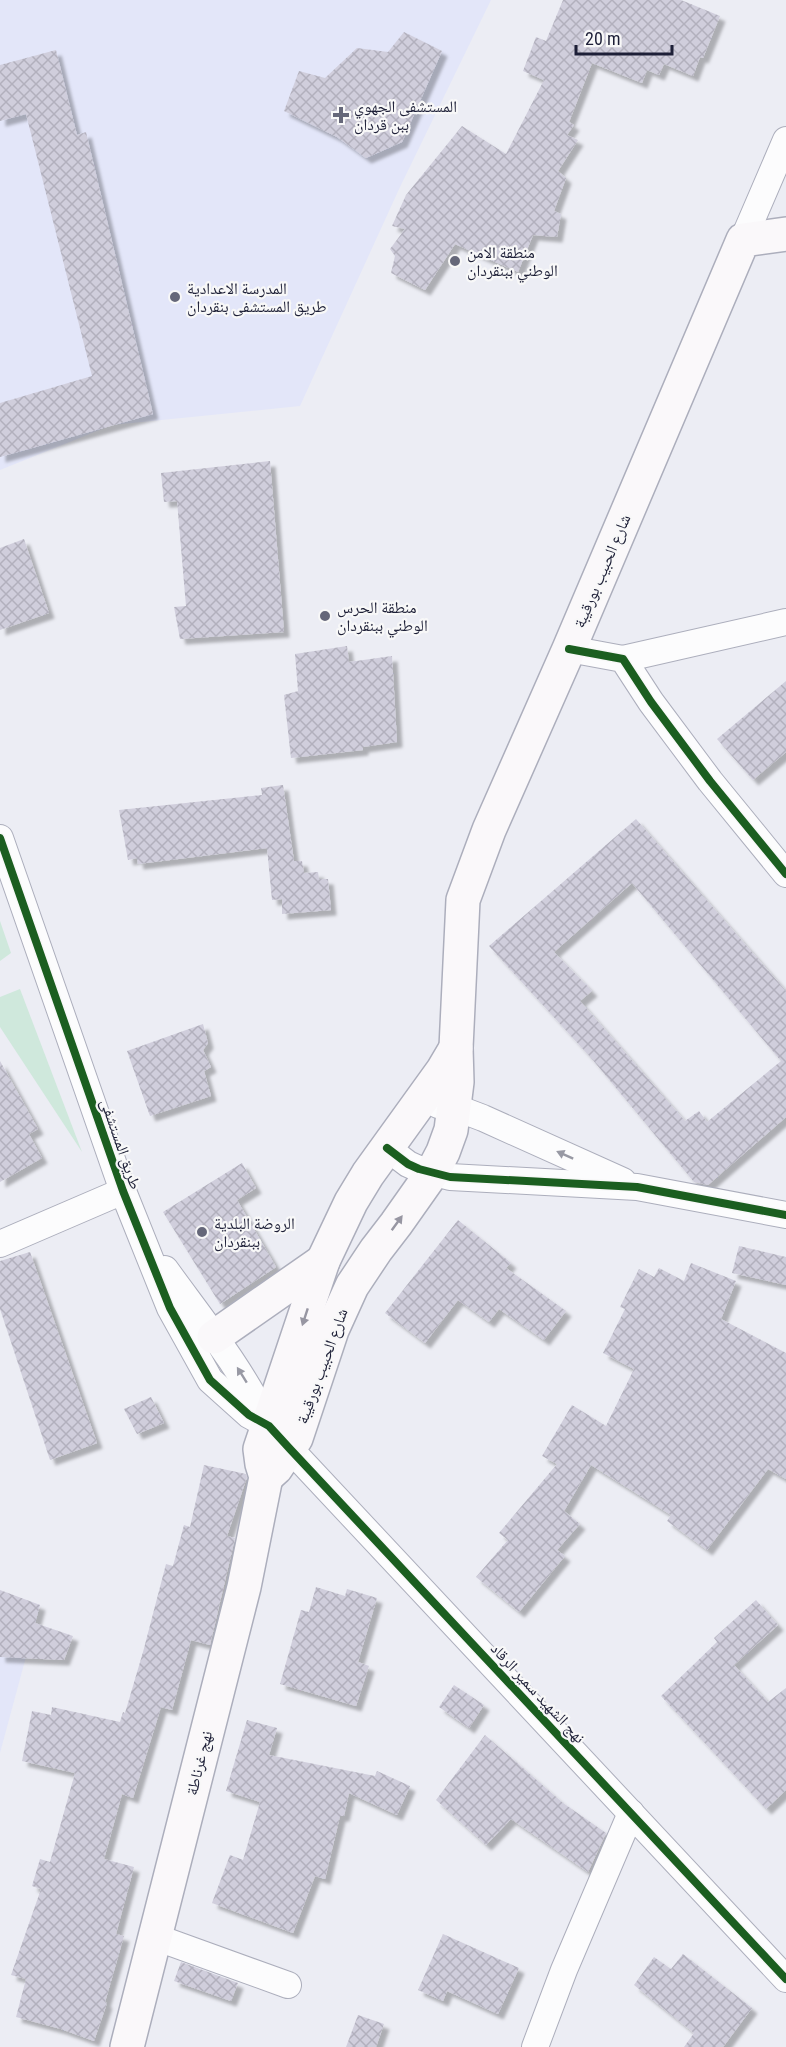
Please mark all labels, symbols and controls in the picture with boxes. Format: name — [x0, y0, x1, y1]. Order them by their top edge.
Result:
scale bar — [576, 18, 672, 56]
text: 20 m — [585, 28, 620, 49]
place label: المستشفى الجهوي ببن قردان — [354, 97, 457, 135]
marker: المستشفى الجهوي ببن قردان — [332, 106, 350, 124]
place label: منطقة الامن الوطني ببنقردان — [467, 243, 558, 283]
marker: منطقة الامن الوطني ببنقردان — [448, 254, 462, 268]
place label: المدرسة الاعدادية طريق المستشفى بنقردان — [187, 279, 327, 317]
marker: المدرسة الاعدادية طريق المستشفى بنقردان — [168, 290, 182, 304]
street label: شارع الحبيب بورقيبة — [570, 511, 635, 631]
place label: منطقة الحرس الوطني ببنقردان — [337, 598, 428, 638]
marker: منطقة الحرس الوطني ببنقردان — [318, 609, 332, 623]
street label: طريق المستشفى — [96, 1096, 145, 1192]
one-way arrow — [556, 1150, 573, 1159]
place label: الروضة البلدية ببنقردان — [214, 1214, 295, 1252]
one-way arrow — [391, 1215, 403, 1231]
marker: الروضة البلدية ببنقردان — [195, 1225, 209, 1239]
street label: شارع الحبيب بورقيبة — [292, 1306, 353, 1427]
one-way arrow — [299, 1308, 309, 1326]
one-way arrow — [236, 1367, 247, 1383]
street label: نهج الشهيد سمير الرقاد — [486, 1639, 589, 1748]
street label: نهج غرناطة — [182, 1729, 217, 1797]

